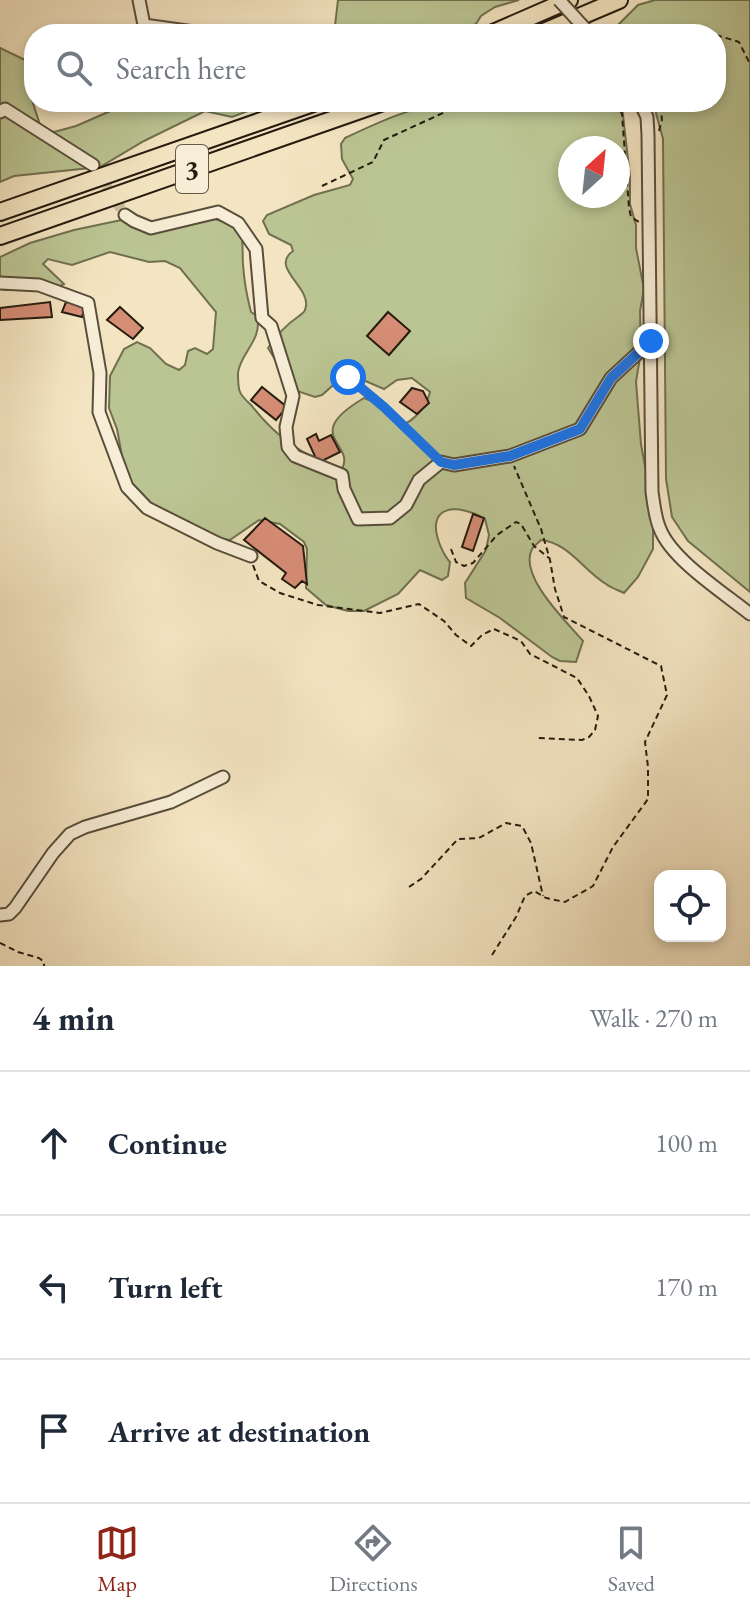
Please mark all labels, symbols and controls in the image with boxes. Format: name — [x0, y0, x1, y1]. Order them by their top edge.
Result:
search box — [24, 24, 726, 112]
icon: search — [52, 46, 96, 90]
text: Search here — [116, 49, 246, 88]
north arrow — [558, 136, 630, 208]
road number: 3 — [176, 145, 208, 193]
route end — [633, 323, 669, 359]
route start — [330, 359, 366, 395]
map controls — [654, 870, 726, 942]
button: locate — [654, 870, 726, 942]
text: 4 min — [32, 996, 115, 1040]
text: Walk · 270 m — [590, 1001, 718, 1035]
icon: ahead — [32, 1121, 76, 1165]
text: Continue — [108, 1124, 227, 1163]
text: 100 m — [655, 1126, 718, 1160]
icon: left — [32, 1265, 76, 1309]
text: Turn left — [108, 1268, 222, 1307]
text: 170 m — [655, 1270, 718, 1304]
icon: arrive — [32, 1409, 76, 1453]
text: Arrive at destination — [108, 1412, 370, 1451]
tab: Map — [95, 1521, 139, 1598]
tab: Directions — [329, 1521, 418, 1598]
tab: Saved — [608, 1521, 655, 1598]

